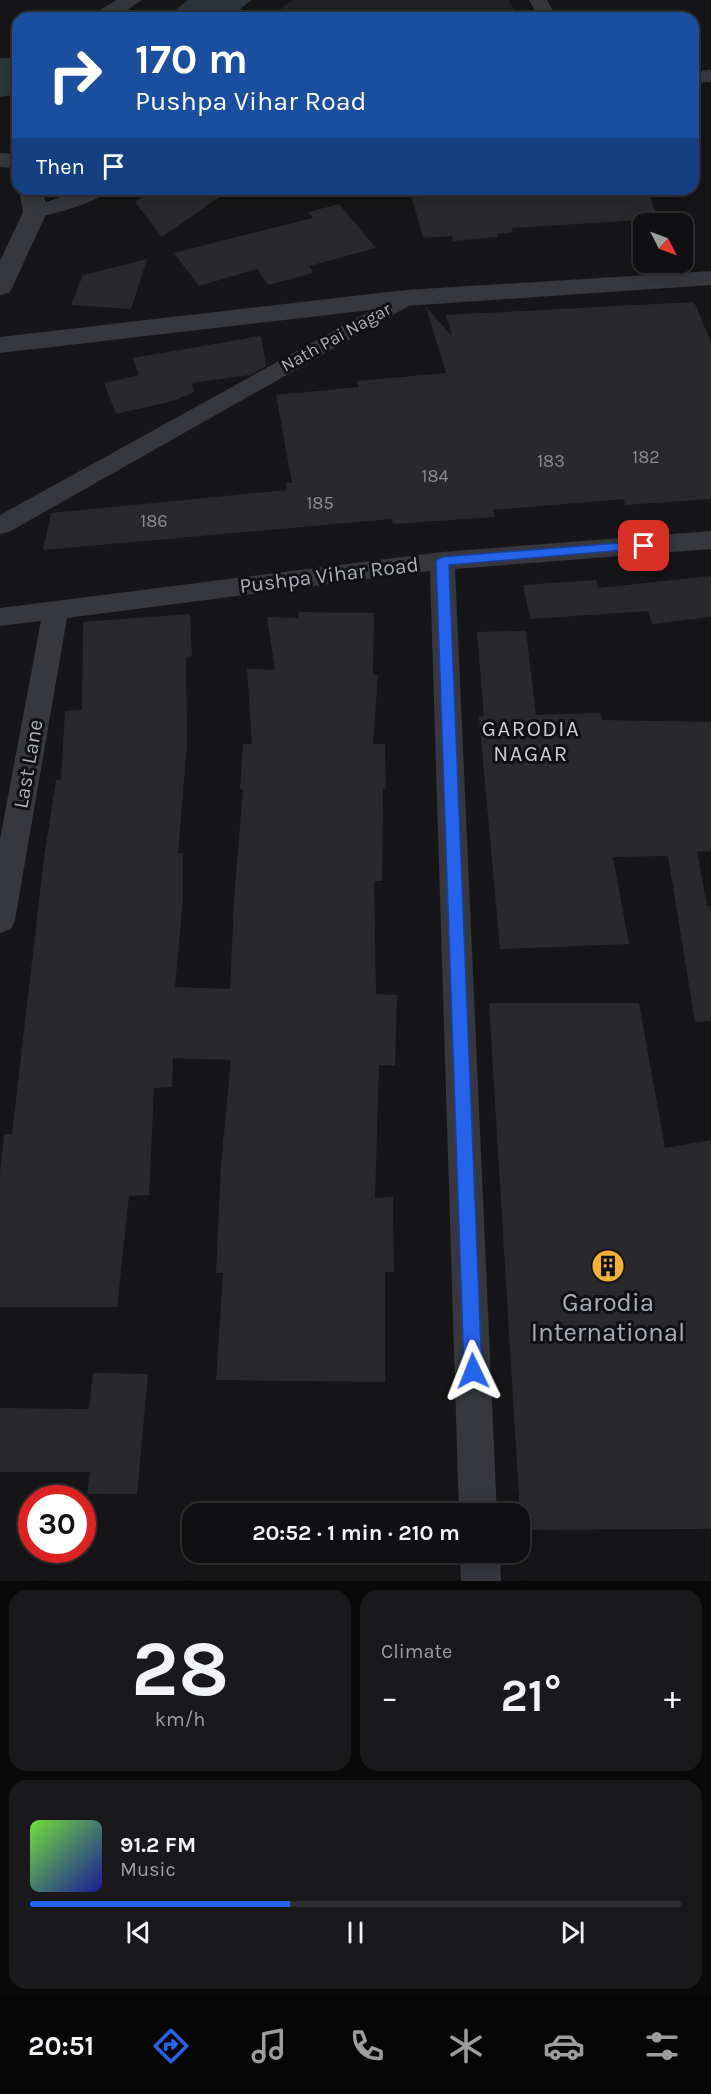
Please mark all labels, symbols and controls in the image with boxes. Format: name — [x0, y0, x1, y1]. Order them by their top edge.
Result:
text: 170 m — [135, 34, 248, 84]
icon: right — [36, 36, 114, 114]
text: Pushpa Vihar Road — [135, 85, 367, 117]
icon: arrive — [97, 150, 130, 183]
text: Then — [36, 154, 85, 180]
north arrow — [633, 213, 693, 273]
map controls — [633, 213, 693, 273]
street label: Nath Pai Nagar — [277, 297, 395, 376]
house number: 182 — [632, 446, 660, 468]
house number: 183 — [537, 450, 565, 472]
house number: 184 — [421, 465, 449, 487]
house number: 185 — [306, 492, 334, 514]
house number: 186 — [140, 510, 168, 532]
pin — [618, 520, 669, 571]
icon: arrive — [627, 529, 660, 562]
street label: Pushpa Vihar Road — [238, 552, 420, 598]
district label: GARODIA NAGAR — [482, 716, 580, 767]
street label: Last Lane — [8, 718, 48, 810]
building icon: Garodia International — [590, 1248, 626, 1284]
place label: Garodia International — [531, 1287, 685, 1348]
position arrow — [441, 1339, 505, 1403]
speed limit sign: 30 — [18, 1485, 96, 1563]
text: 20:52 · 1 min · 210 m — [252, 1520, 460, 1546]
text: 28 — [131, 1623, 229, 1715]
text: Climate — [381, 1640, 452, 1663]
text: 21° — [501, 1670, 561, 1722]
text: − — [381, 1678, 398, 1716]
text: + — [664, 1678, 681, 1716]
text: km/h — [155, 1708, 205, 1731]
text: 91.2 FM — [120, 1832, 196, 1858]
text: Music — [120, 1858, 176, 1881]
icon: previous — [122, 1916, 155, 1949]
icon: pause — [339, 1916, 372, 1949]
icon: next — [556, 1916, 589, 1949]
icon: directions — [150, 2025, 192, 2067]
icon: music — [248, 2025, 290, 2067]
icon: phone — [346, 2025, 388, 2067]
icon: climate — [445, 2025, 487, 2067]
icon: car — [543, 2025, 585, 2067]
icon: filters — [641, 2025, 683, 2067]
text: 20:51 — [28, 2030, 94, 2062]

